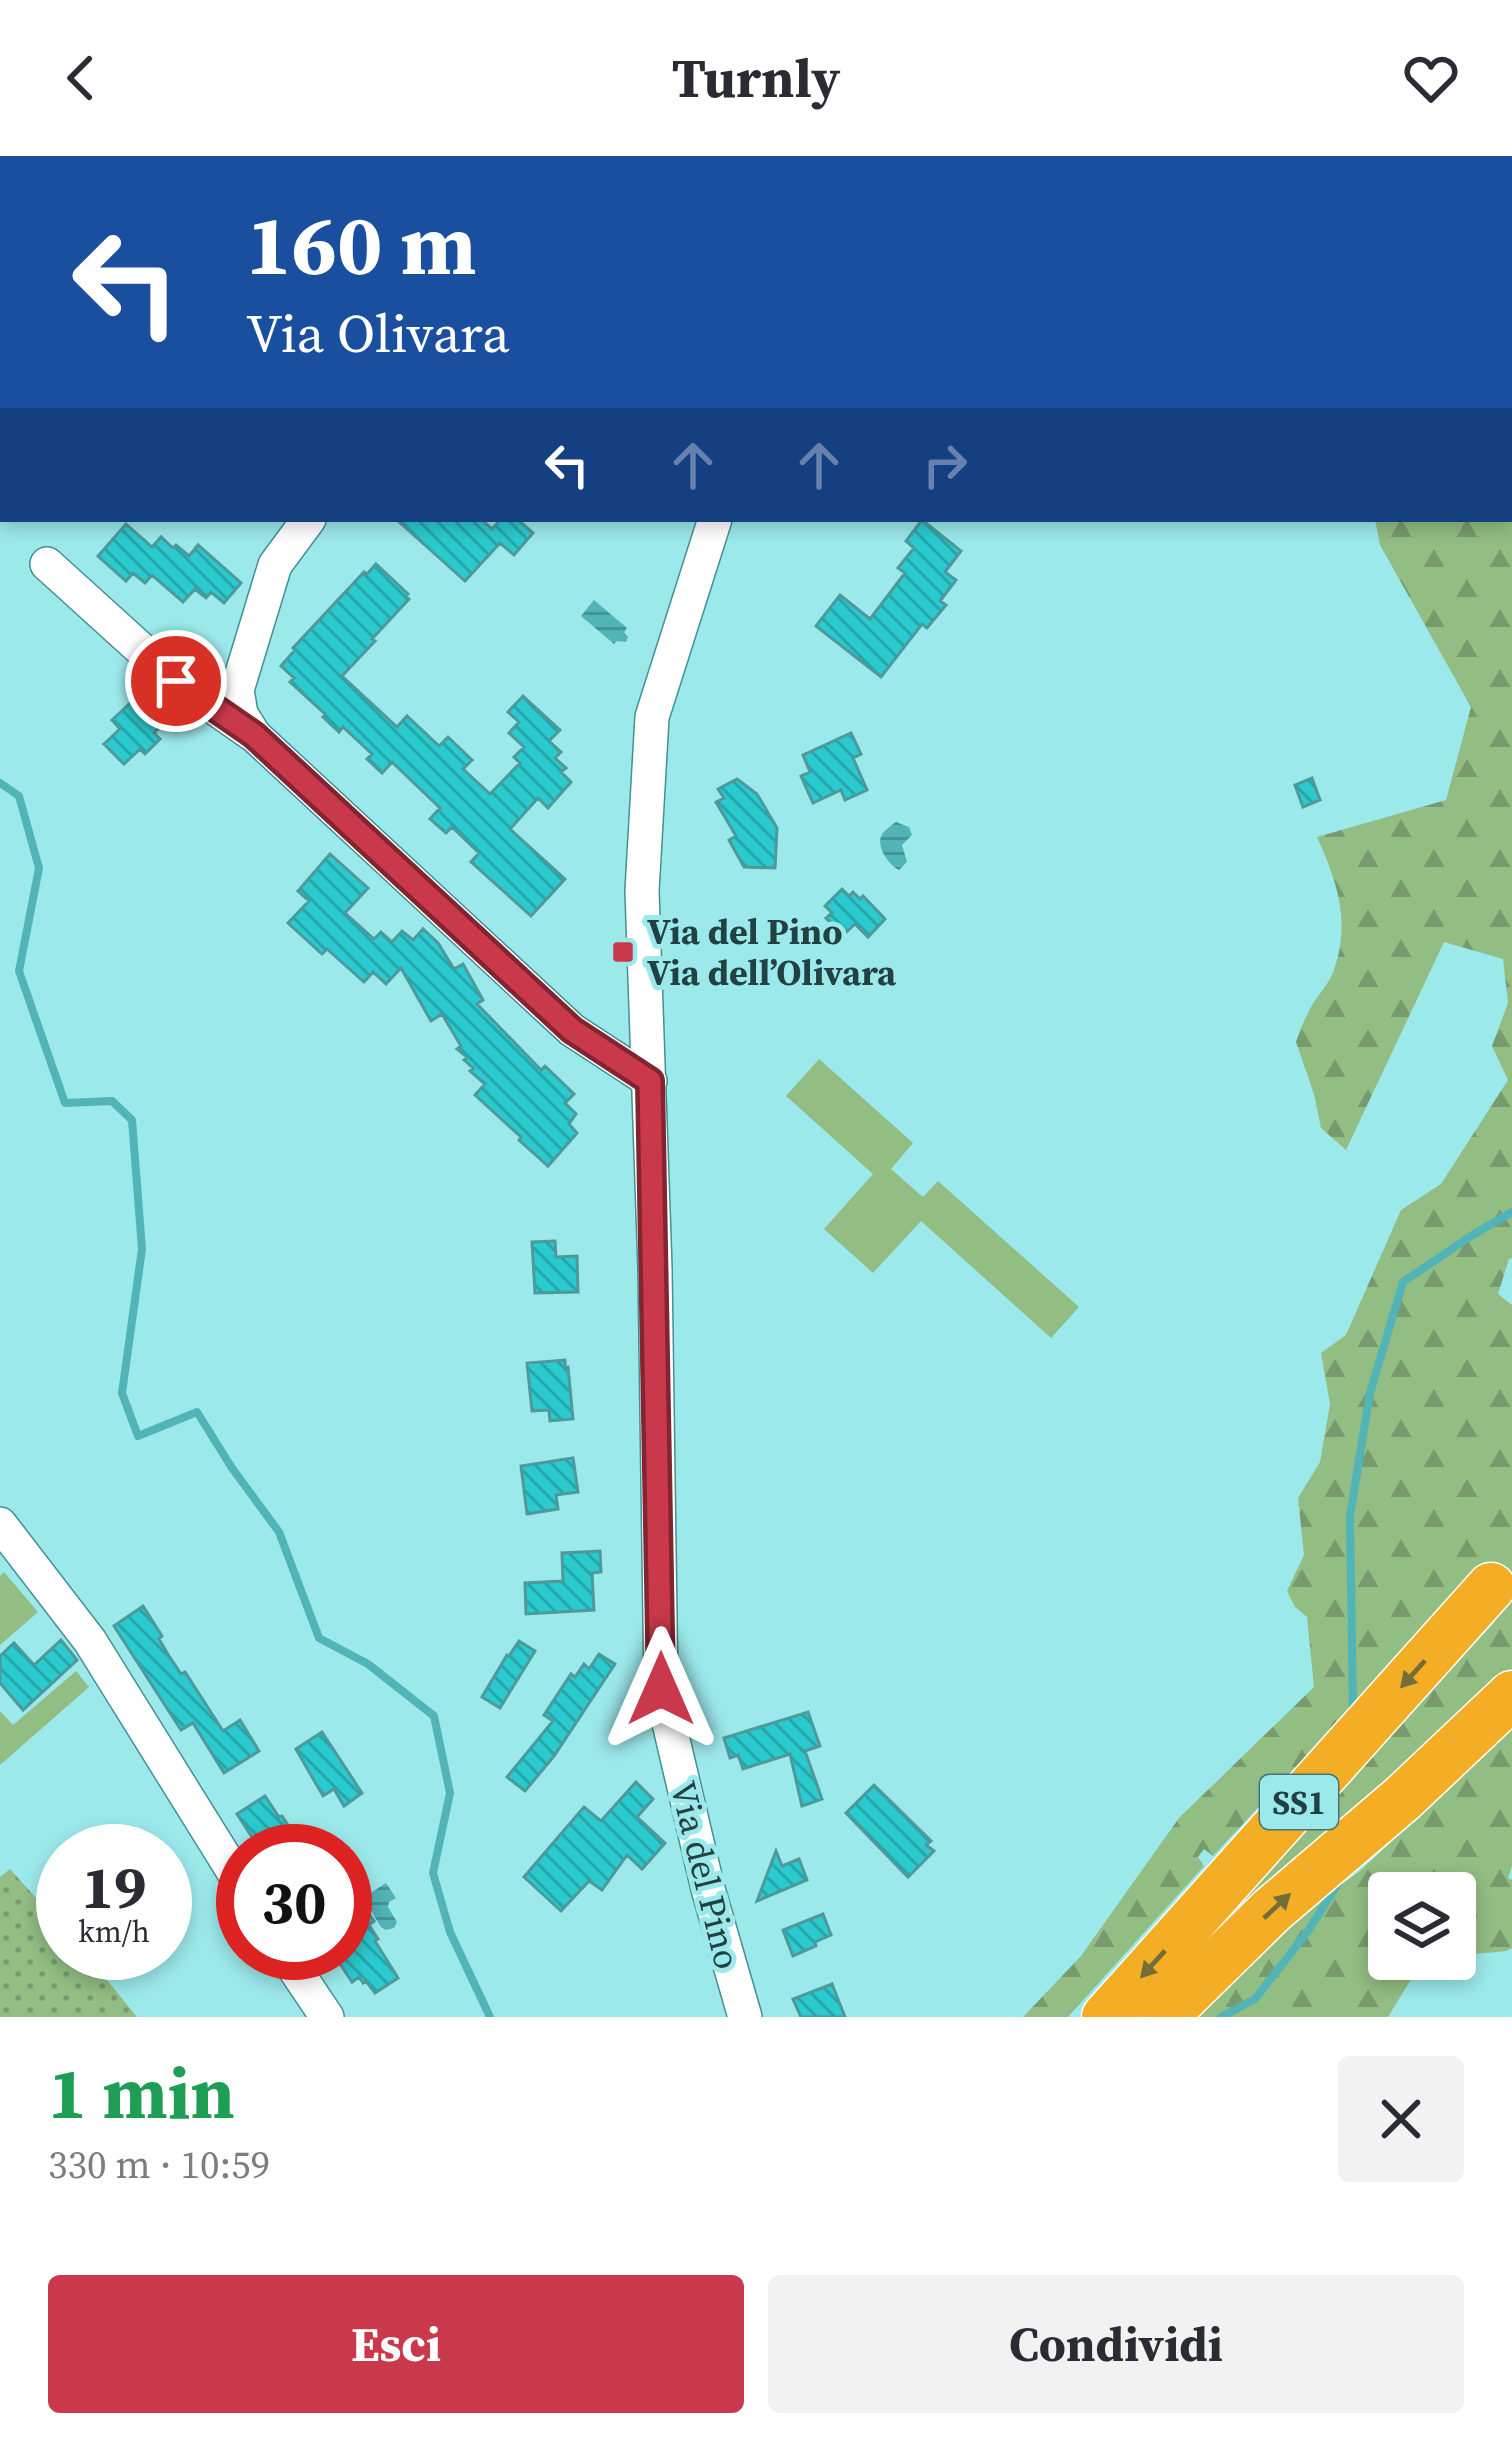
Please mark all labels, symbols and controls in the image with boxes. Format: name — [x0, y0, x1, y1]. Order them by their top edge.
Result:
text: Turnly — [672, 41, 840, 115]
icon: back — [48, 45, 114, 111]
icon: heart — [1398, 45, 1464, 111]
text: 160 m — [246, 187, 477, 302]
icon: left — [48, 204, 204, 360]
text: Via Olivara — [246, 296, 510, 370]
icon: left — [534, 432, 600, 498]
icon: ahead — [660, 432, 726, 498]
icon: ahead — [786, 432, 852, 498]
icon: right — [912, 432, 978, 498]
pin — [125, 630, 227, 732]
icon: arrive — [143, 648, 209, 714]
place label: Via del Pino Via dell’Olivara — [647, 907, 897, 997]
marker: Via del Pino Via dell’Olivara — [610, 939, 636, 965]
position arrow — [598, 1626, 724, 1752]
one-way arrow — [1400, 1659, 1427, 1688]
road number: SS1 — [1260, 1775, 1338, 1829]
street label: Via del Pino — [659, 1776, 753, 1974]
speed limit sign: 30 — [216, 1824, 372, 1980]
text: 19 — [81, 1846, 147, 1928]
map controls — [1368, 1872, 1476, 1980]
button: layers — [1368, 1872, 1476, 1980]
one-way arrow — [1262, 1892, 1291, 1920]
text: km/h — [78, 1911, 150, 1952]
one-way arrow — [1140, 1950, 1167, 1979]
text: 1 min — [48, 2043, 235, 2142]
button: close — [1338, 2056, 1464, 2182]
text: 330 m · 10:59 — [48, 2138, 270, 2191]
button: Esci — [48, 2275, 744, 2413]
button: Condividi — [768, 2275, 1464, 2413]

